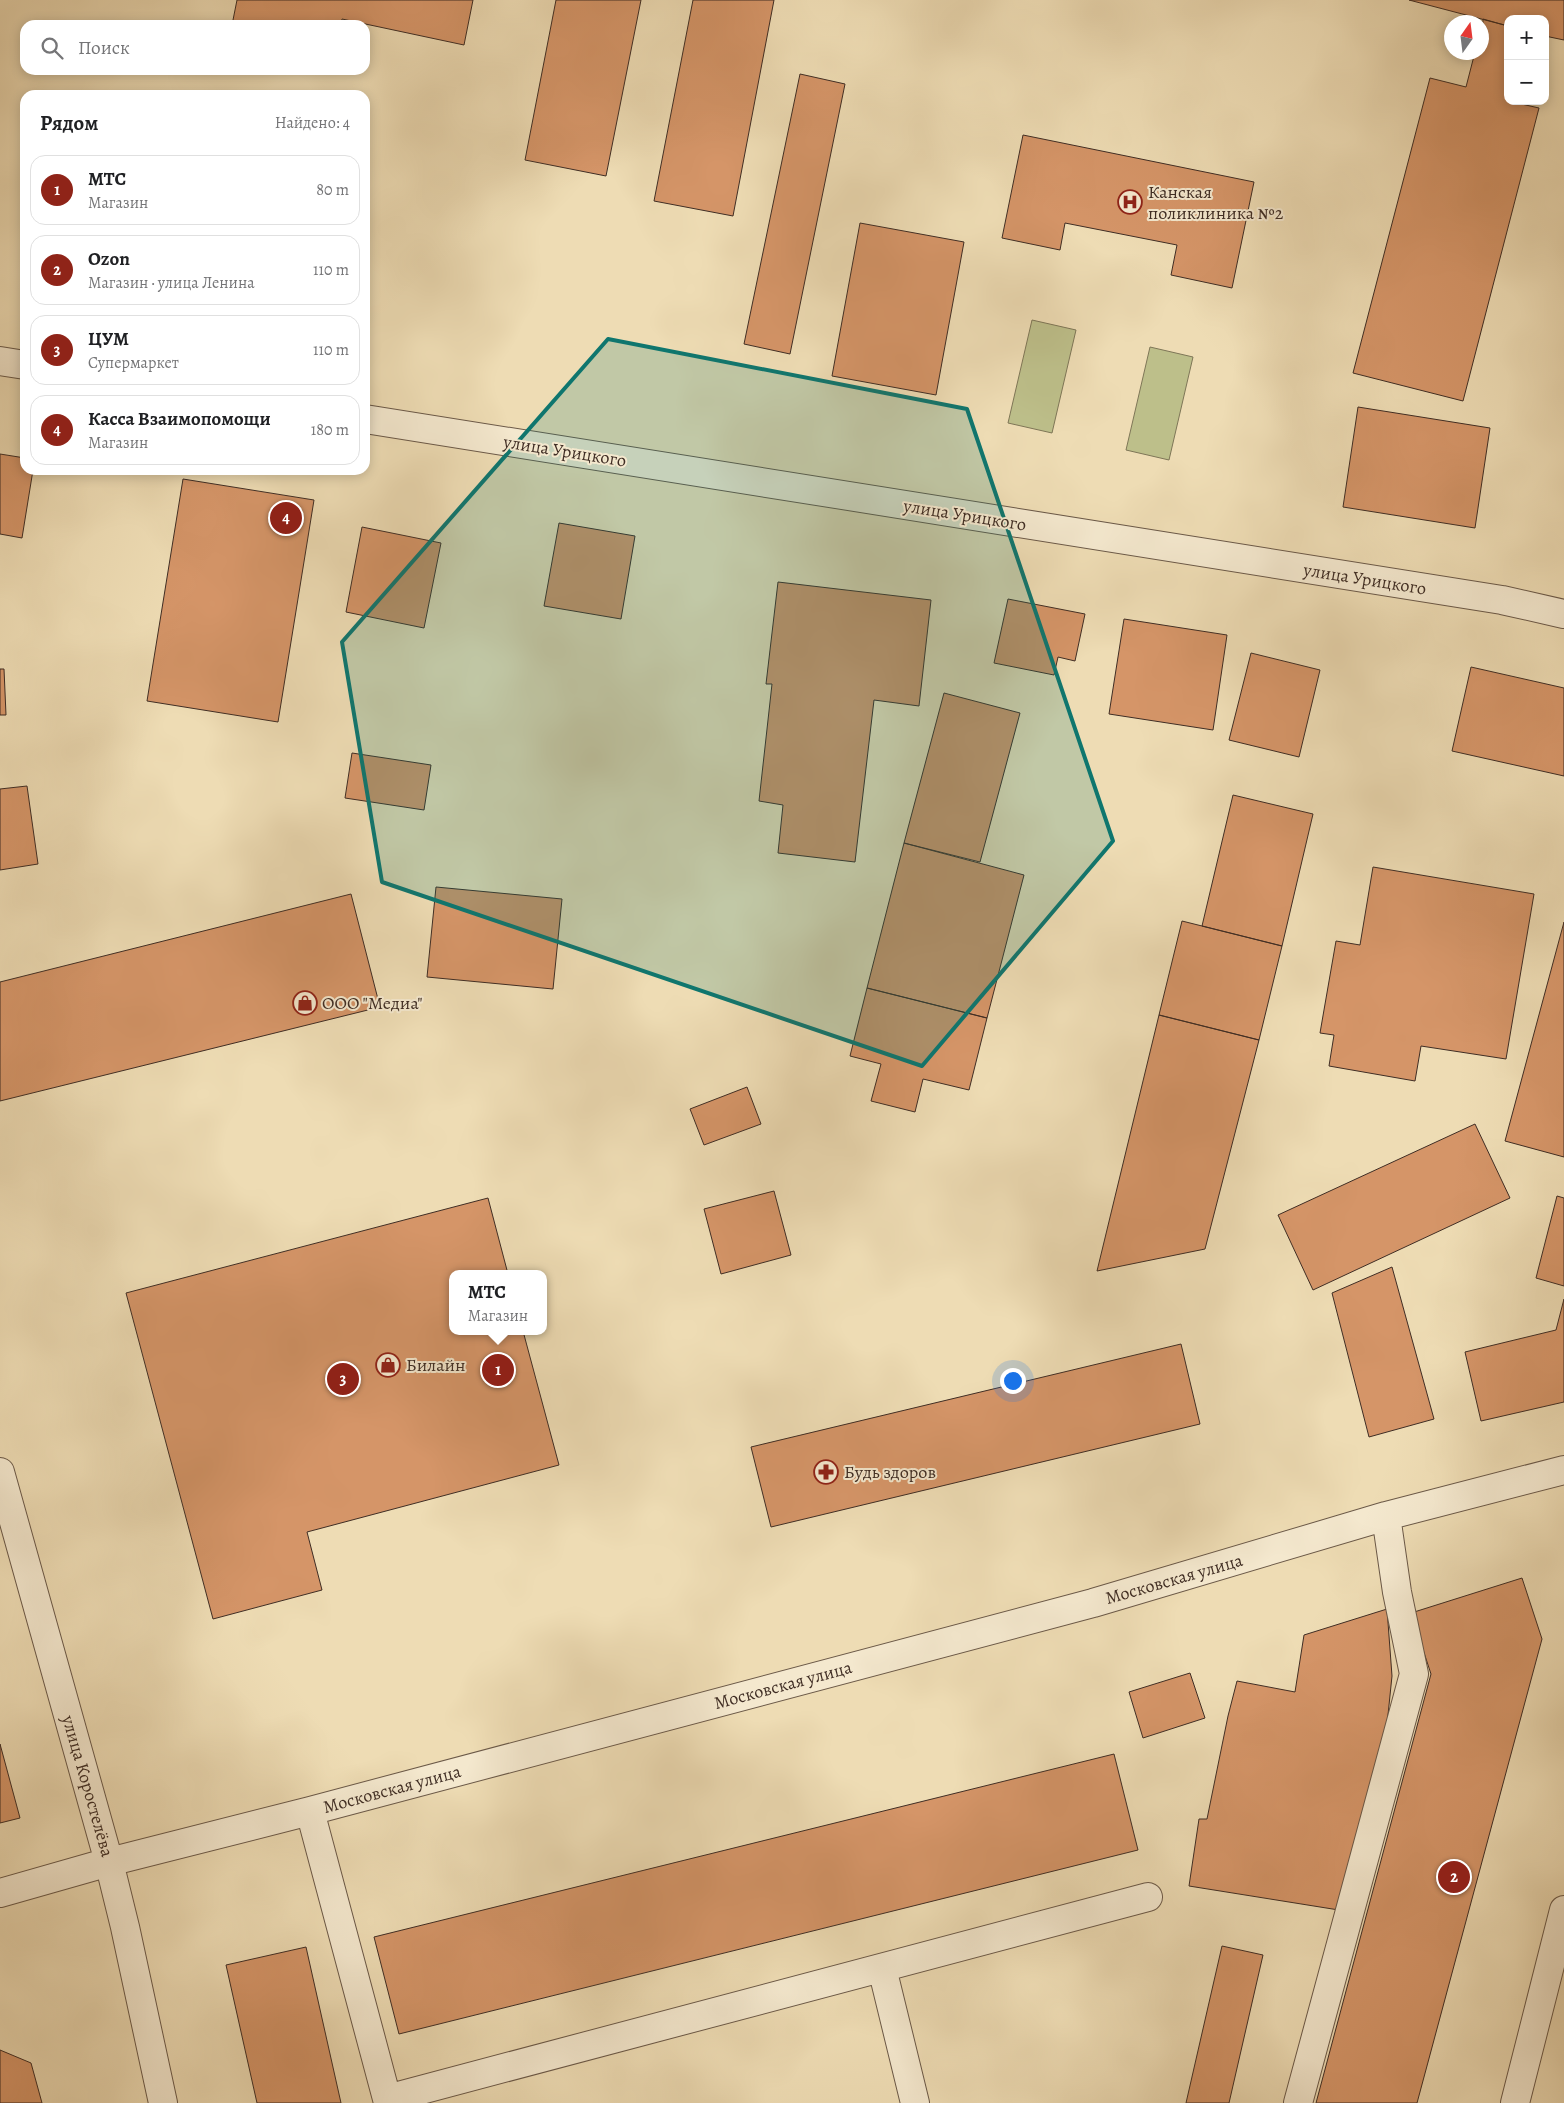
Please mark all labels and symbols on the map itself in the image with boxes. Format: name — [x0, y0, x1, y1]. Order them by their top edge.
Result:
north arrow — [1444, 15, 1489, 60]
place label: Канская поликлиника №2 — [1148, 180, 1284, 225]
hospital icon: Канская поликлиника №2 — [1117, 189, 1143, 215]
street label: улица Урицкого — [501, 429, 628, 473]
street label: улица Урицкого — [901, 493, 1028, 537]
pin: 4 — [270, 499, 302, 537]
street label: улица Урицкого — [1301, 557, 1428, 601]
shop icon: ООО "Медиа" — [292, 990, 318, 1016]
place label: ООО "Медиа" — [322, 991, 423, 1015]
pin: 1 — [482, 1351, 514, 1389]
shop icon: Билайн — [375, 1352, 401, 1378]
place label: Билайн — [406, 1353, 466, 1377]
pin: 3 — [327, 1360, 359, 1398]
your location — [1000, 1368, 1026, 1394]
pharmacy icon: Будь здоров — [813, 1459, 839, 1485]
place label: Будь здоров — [844, 1460, 936, 1484]
street label: Московская улица — [1103, 1548, 1246, 1610]
street label: Московская улица — [711, 1655, 855, 1715]
street label: улица Коростелёва — [56, 1711, 120, 1860]
street label: Московская улица — [320, 1759, 464, 1819]
pin: 2 — [1438, 1858, 1470, 1896]

